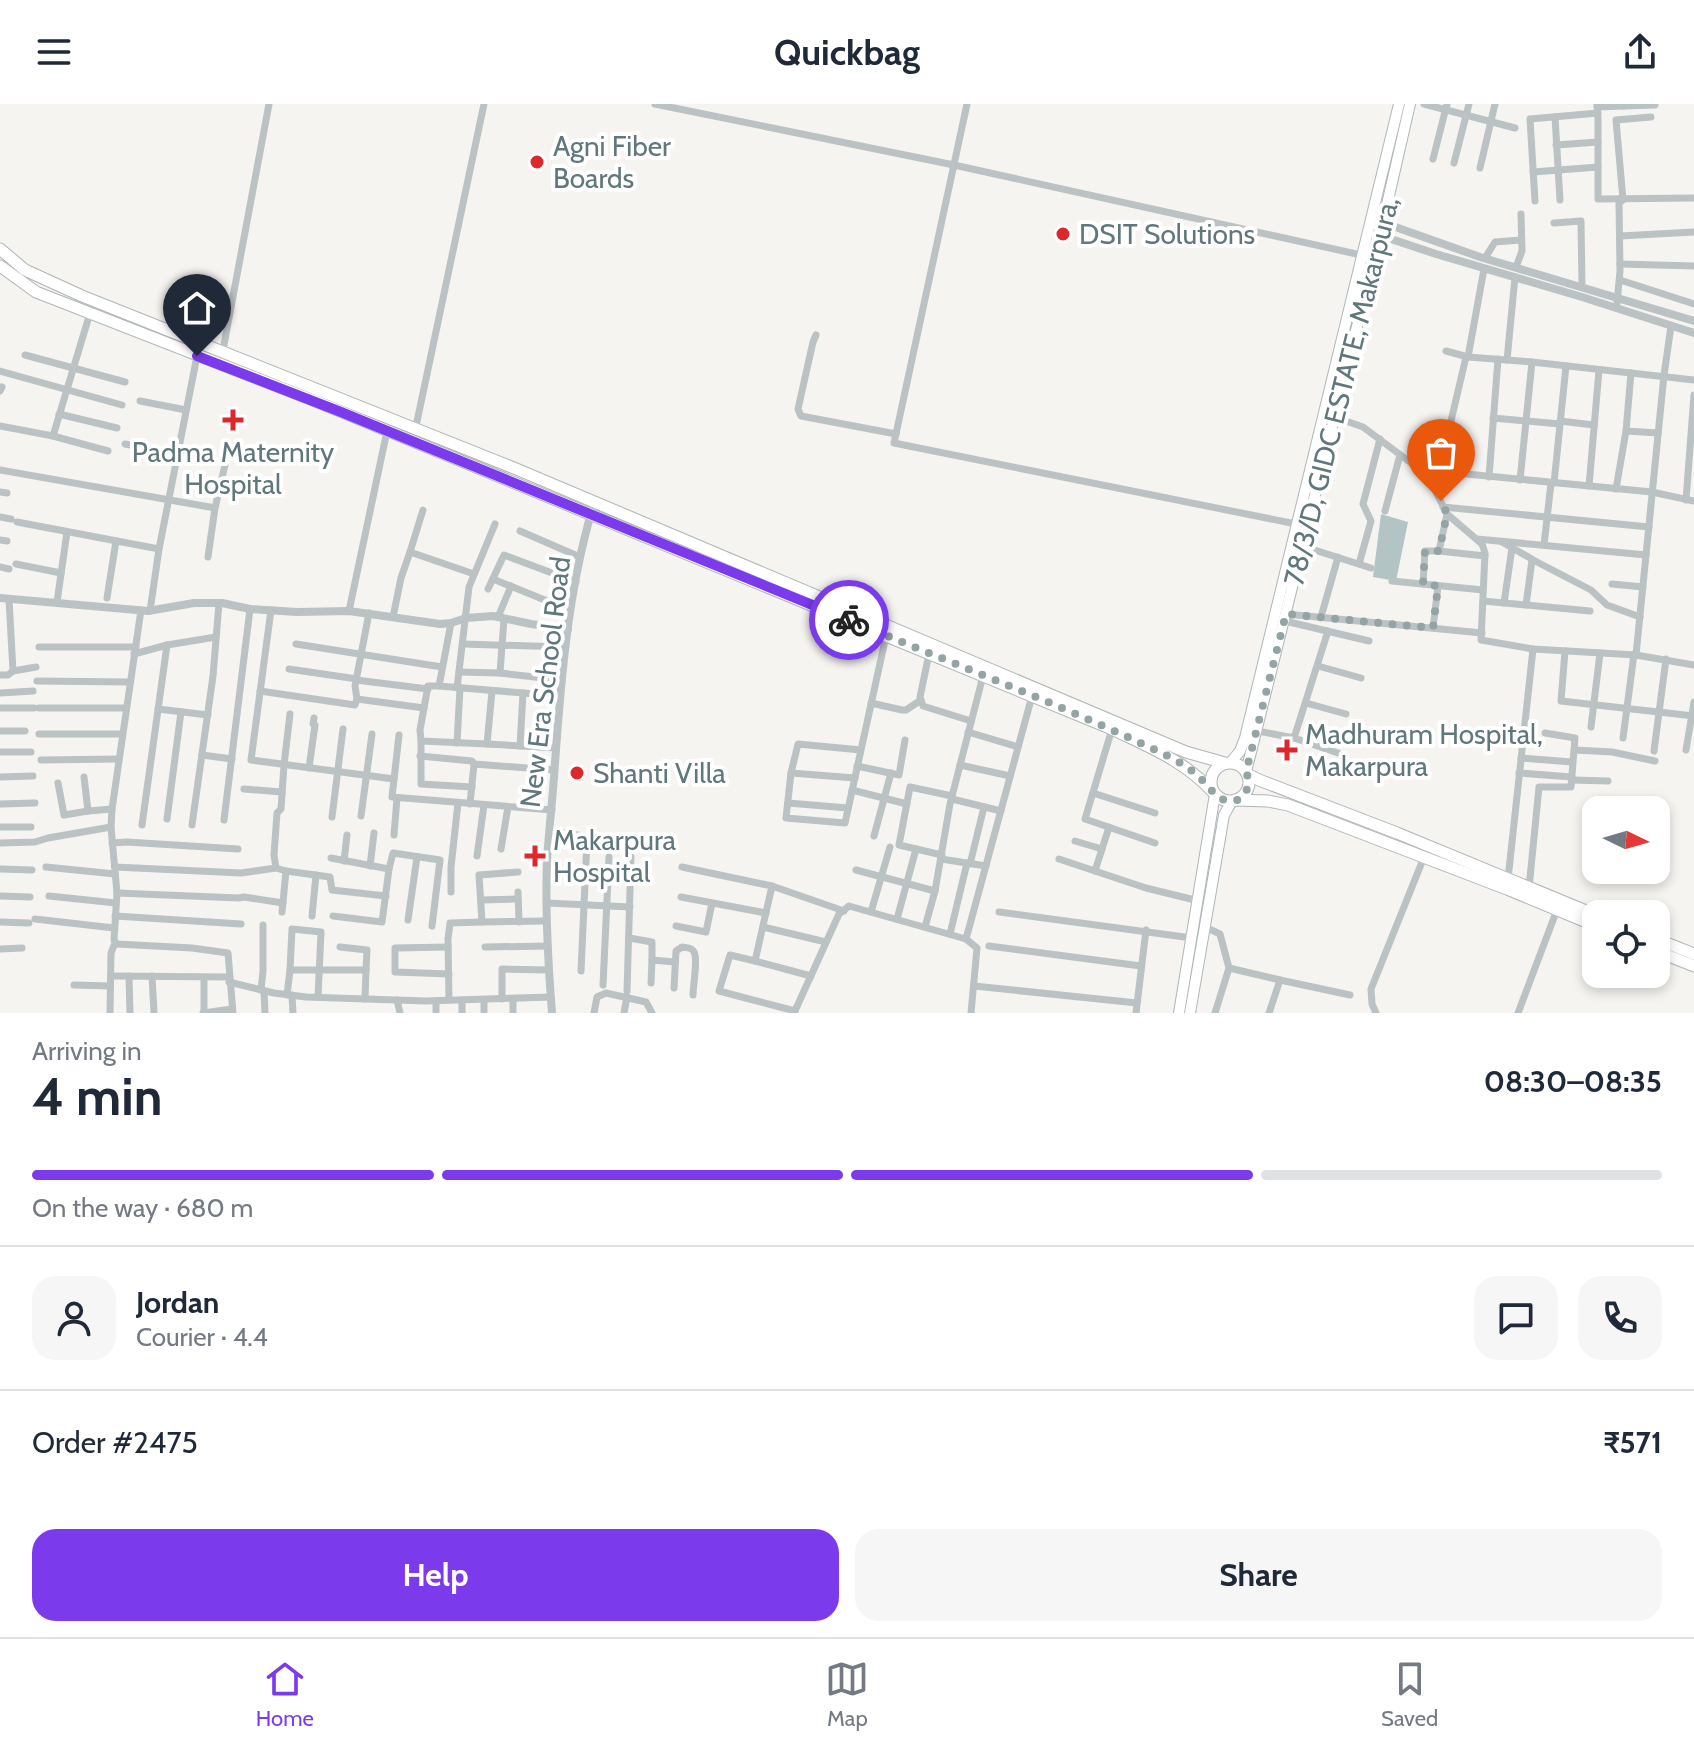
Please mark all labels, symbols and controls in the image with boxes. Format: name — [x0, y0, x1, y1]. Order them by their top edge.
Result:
icon: menu — [32, 30, 76, 74]
text: Quickbag — [774, 30, 920, 74]
icon: share — [1618, 30, 1662, 74]
place label: Agni Fiber Boards — [553, 129, 671, 195]
marker: Agni Fiber Boards — [528, 153, 546, 171]
street label: 78/3/D, GIDC ESTATE, Makarpura, — [1276, 193, 1406, 589]
place label: DSIT Solutions — [1079, 217, 1255, 251]
marker: DSIT Solutions — [1054, 225, 1072, 243]
pin — [163, 274, 231, 356]
icon: home — [175, 286, 219, 330]
marker: Padma Maternity Hospital — [222, 409, 244, 431]
pin — [1407, 419, 1475, 501]
icon: bag — [1419, 431, 1463, 475]
place label: Padma Maternity Hospital — [132, 435, 334, 501]
street label: New Era School Road — [513, 555, 577, 809]
courier — [809, 580, 889, 660]
icon: bike — [827, 598, 871, 642]
place label: Madhuram Hospital, Makarpura — [1305, 717, 1543, 783]
marker: Madhuram Hospital, Makarpura — [1276, 739, 1298, 761]
place label: Shanti Villa — [593, 756, 726, 790]
marker: Shanti Villa — [568, 764, 586, 782]
north arrow — [1582, 796, 1670, 884]
map controls — [1582, 796, 1670, 988]
place label: Makarpura Hospital — [553, 823, 677, 889]
marker: Makarpura Hospital — [524, 845, 546, 867]
button: locate — [1582, 900, 1670, 988]
text: Arriving in — [32, 1035, 142, 1067]
text: 08:30–08:35 — [1484, 1063, 1662, 1100]
text: 4 min — [32, 1065, 162, 1128]
text: On the way · 680 m — [32, 1192, 253, 1224]
button: person — [32, 1276, 116, 1360]
button: chat — [1474, 1276, 1558, 1360]
button: phone — [1578, 1276, 1662, 1360]
text: Jordan — [136, 1284, 219, 1321]
text: Courier · 4.4 — [136, 1321, 268, 1353]
text: Order #2475 — [32, 1424, 198, 1461]
text: ₹571 — [1603, 1424, 1662, 1461]
button: Help — [32, 1529, 839, 1621]
button: Share — [855, 1529, 1662, 1621]
tab: Home — [256, 1657, 314, 1732]
tab: Map — [825, 1657, 869, 1732]
tab: Saved — [1381, 1657, 1438, 1732]

